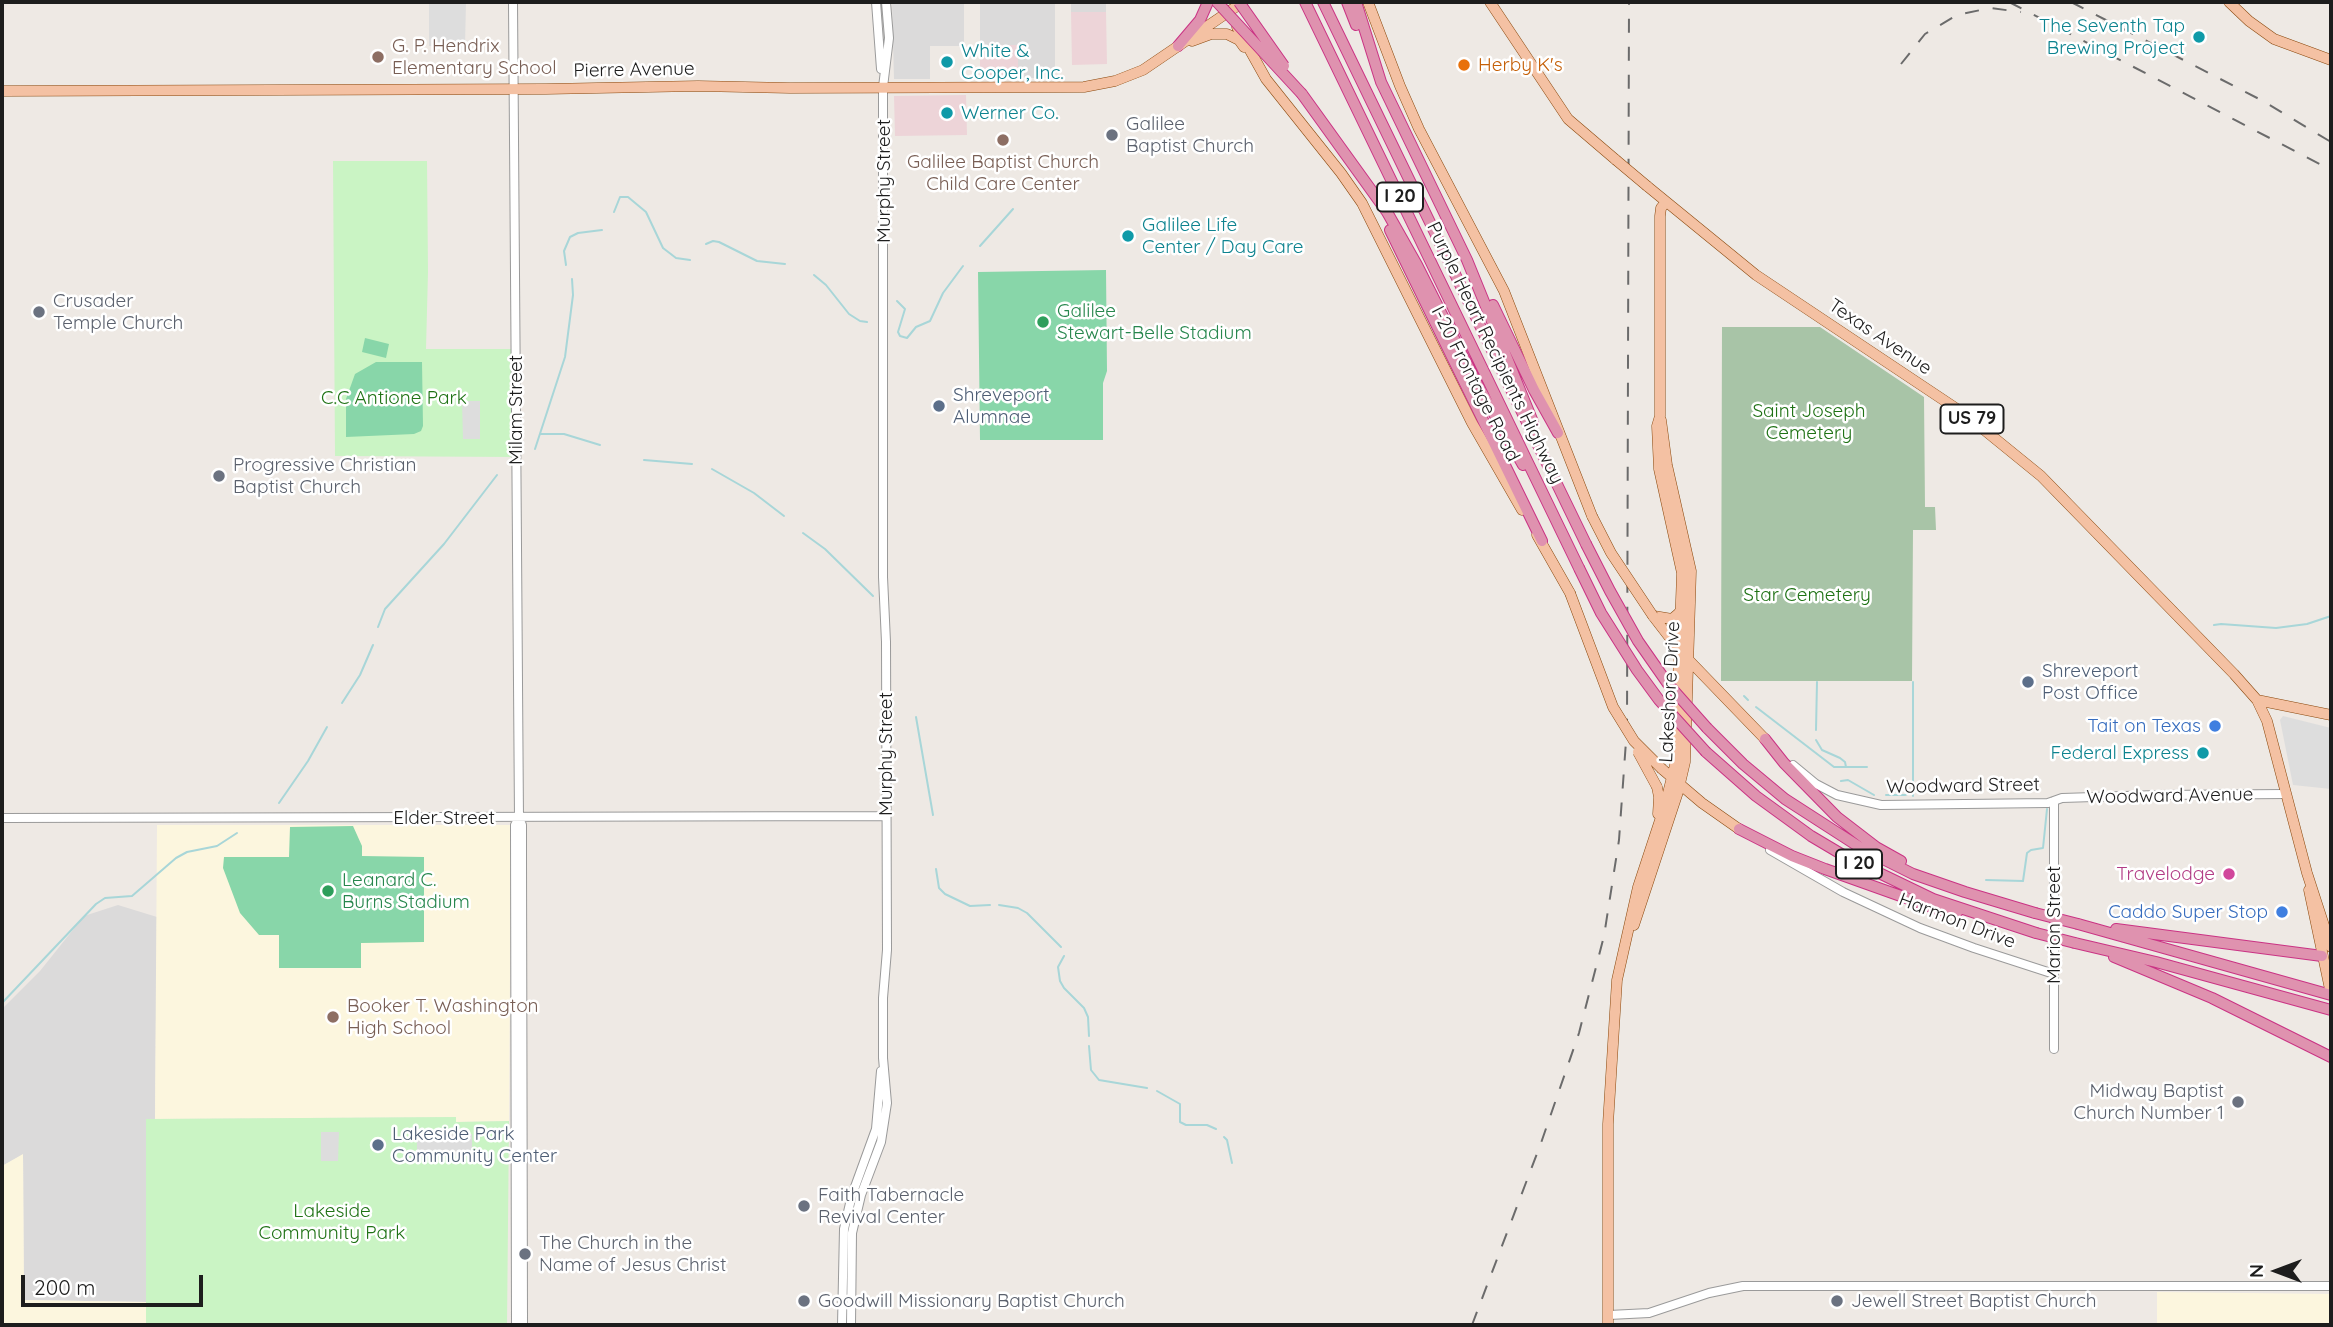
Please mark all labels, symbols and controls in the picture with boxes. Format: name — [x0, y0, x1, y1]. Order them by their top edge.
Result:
place label: The Seventh Tap Brewing Project — [2039, 15, 2185, 59]
marker: The Seventh Tap Brewing Project — [2191, 29, 2207, 45]
place label: G. P. Hendrix Elementary School — [392, 35, 557, 79]
place label: White & Cooper, Inc. — [961, 40, 1064, 84]
marker: G. P. Hendrix Elementary School — [370, 49, 386, 65]
marker: White & Cooper, Inc. — [939, 54, 955, 70]
place label: Herby K's — [1478, 54, 1563, 76]
marker: Herby K's — [1456, 57, 1472, 73]
street label: Pierre Avenue — [573, 58, 695, 82]
place label: Werner Co. — [961, 102, 1059, 124]
marker: Werner Co. — [939, 105, 955, 121]
place label: Galilee Baptist Church — [1126, 113, 1254, 157]
street label: Murphy Street — [873, 119, 895, 243]
marker: Galilee Baptist Church — [1104, 127, 1120, 143]
marker: Galilee Baptist Church Child Care Center — [995, 132, 1011, 148]
place label: Galilee Baptist Church Child Care Center — [907, 151, 1099, 195]
road number: I 20 — [1377, 182, 1423, 212]
place label: Galilee Life Center / Day Care — [1142, 214, 1304, 258]
street label: Purple Heart Recipients Highway — [1422, 218, 1568, 488]
marker: Galilee Life Center / Day Care — [1120, 228, 1136, 244]
place label: Crusader Temple Church — [53, 290, 183, 334]
street label: Texas Avenue — [1824, 294, 1936, 380]
place label: Galilee Stewart-Belle Stadium — [1057, 300, 1252, 344]
street label: I-20 Frontage Road — [1426, 302, 1524, 466]
marker: Crusader Temple Church — [31, 304, 47, 320]
marker: Galilee Stewart-Belle Stadium — [1035, 314, 1051, 330]
street label: Milam Street — [505, 355, 527, 465]
place label: Shreveport Alumnae — [953, 384, 1049, 428]
park label: C.C Antione Park — [321, 387, 467, 409]
marker: Shreveport Alumnae — [931, 398, 947, 414]
park label: Saint Joseph Cemetery — [1752, 400, 1866, 444]
road number: US 79 — [1940, 404, 2004, 433]
place label: Progressive Christian Baptist Church — [233, 454, 416, 498]
marker: Progressive Christian Baptist Church — [211, 468, 227, 484]
park label: Star Cemetery — [1743, 584, 1871, 606]
street label: Lakeshore Drive — [1655, 621, 1685, 763]
place label: Shreveport Post Office — [2042, 660, 2138, 704]
marker: Shreveport Post Office — [2020, 674, 2036, 690]
street label: Murphy Street — [875, 692, 897, 816]
place label: Tait on Texas — [2087, 715, 2201, 737]
marker: Tait on Texas — [2207, 718, 2223, 734]
place label: Federal Express — [2050, 742, 2189, 764]
marker: Federal Express — [2195, 745, 2211, 761]
street label: Woodward Street — [1886, 773, 2040, 799]
street label: Woodward Avenue — [2086, 783, 2254, 809]
street label: Elder Street — [393, 807, 495, 829]
road number: I 20 — [1836, 850, 1882, 878]
place label: Travelodge — [2116, 863, 2215, 885]
street label: Marion Street — [2043, 866, 2065, 984]
marker: Travelodge — [2221, 866, 2237, 882]
place label: Leanard C. Burns Stadium — [342, 869, 470, 913]
marker: Leanard C. Burns Stadium — [320, 883, 336, 899]
street label: Harmon Drive — [1895, 888, 2019, 954]
place label: Caddo Super Stop — [2108, 901, 2268, 923]
marker: Caddo Super Stop — [2274, 904, 2290, 920]
place label: Booker T. Washington High School — [347, 995, 539, 1039]
marker: Booker T. Washington High School — [325, 1009, 341, 1025]
place label: Midway Baptist Church Number 1 — [2074, 1080, 2224, 1124]
marker: Midway Baptist Church Number 1 — [2230, 1094, 2246, 1110]
place label: Lakeside Park Community Center — [392, 1123, 557, 1167]
marker: Lakeside Park Community Center — [370, 1137, 386, 1153]
place label: Faith Tabernacle Revival Center — [818, 1184, 964, 1228]
marker: Faith Tabernacle Revival Center — [796, 1198, 812, 1214]
park label: Lakeside Community Park — [258, 1200, 406, 1244]
place label: The Church in the Name of Jesus Christ — [539, 1232, 726, 1276]
north arrow — [2242, 1236, 2312, 1306]
marker: The Church in the Name of Jesus Christ — [517, 1246, 533, 1262]
scale bar — [24, 1260, 206, 1304]
text: N — [2244, 1264, 2268, 1278]
text: 200 m — [34, 1274, 96, 1300]
place label: Goodwill Missionary Baptist Church — [818, 1290, 1125, 1312]
place label: Jewell Street Baptist Church — [1851, 1290, 2097, 1312]
marker: Goodwill Missionary Baptist Church — [796, 1293, 812, 1309]
marker: Jewell Street Baptist Church — [1829, 1293, 1845, 1309]

